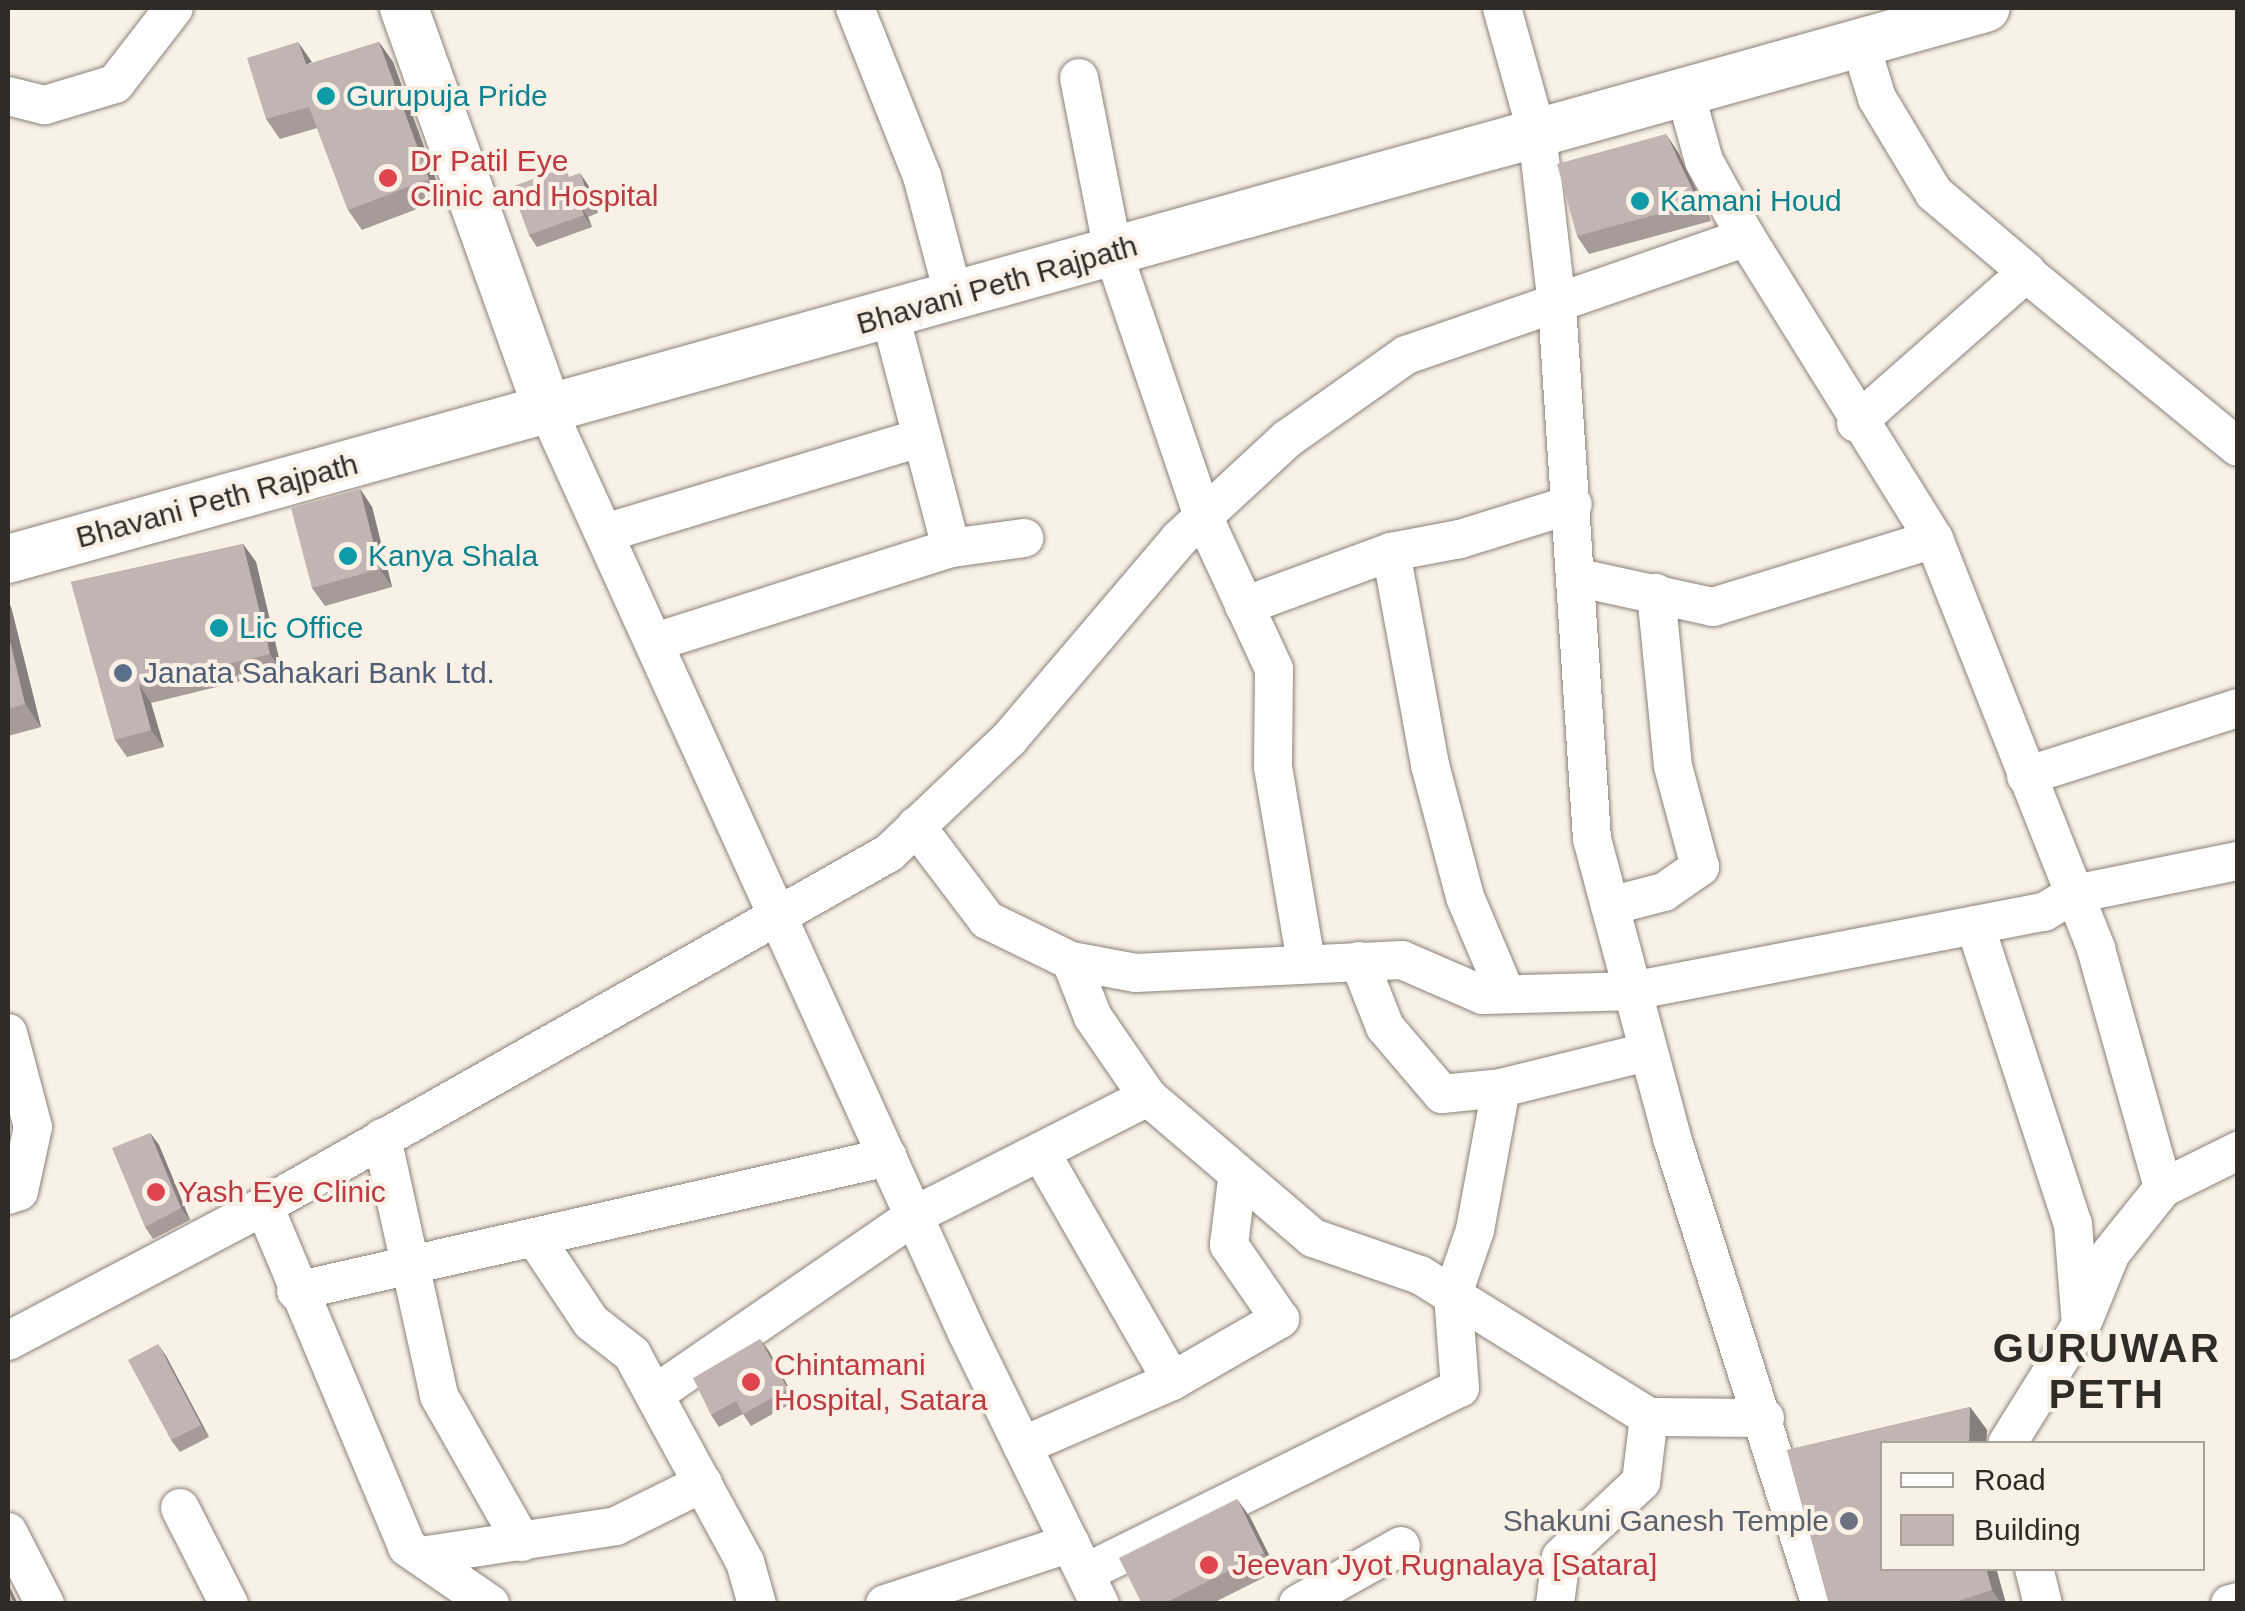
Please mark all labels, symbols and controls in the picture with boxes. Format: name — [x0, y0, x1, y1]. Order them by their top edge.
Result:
place label: Gurupuja Pride — [346, 78, 548, 114]
marker: Gurupuja Pride — [315, 85, 337, 107]
place label: Dr Patil Eye Clinic and Hospital — [410, 143, 658, 214]
marker: Dr Patil Eye Clinic and Hospital — [375, 165, 401, 191]
place label: Kamani Houd — [1660, 183, 1842, 219]
marker: Kamani Houd — [1629, 190, 1651, 212]
street label: Bhavani Peth Rajpath — [853, 228, 1141, 342]
street label: Bhavani Peth Rajpath — [72, 446, 362, 556]
place label: Kanya Shala — [368, 538, 538, 574]
marker: Kanya Shala — [337, 545, 359, 567]
place label: Lic Office — [239, 610, 363, 646]
marker: Lic Office — [208, 617, 230, 639]
place label: Janata Sahakari Bank Ltd. — [143, 655, 495, 691]
marker: Janata Sahakari Bank Ltd. — [112, 662, 134, 684]
place label: Yash Eye Clinic — [178, 1174, 386, 1210]
marker: Yash Eye Clinic — [143, 1179, 169, 1205]
district label: GURUWAR PETH — [1993, 1324, 2221, 1418]
place label: Chintamani Hospital, Satara — [774, 1347, 987, 1418]
marker: Chintamani Hospital, Satara — [738, 1369, 764, 1395]
legend — [1880, 1441, 2205, 1571]
text: Road — [1974, 1463, 2046, 1496]
place label: Shakuni Ganesh Temple — [1502, 1503, 1829, 1539]
marker: Shakuni Ganesh Temple — [1838, 1510, 1860, 1532]
text: Building — [1974, 1513, 2081, 1546]
place label: Jeevan Jyot Rugnalaya [Satara] — [1232, 1547, 1657, 1583]
marker: Jeevan Jyot Rugnalaya [Satara] — [1196, 1552, 1222, 1578]

